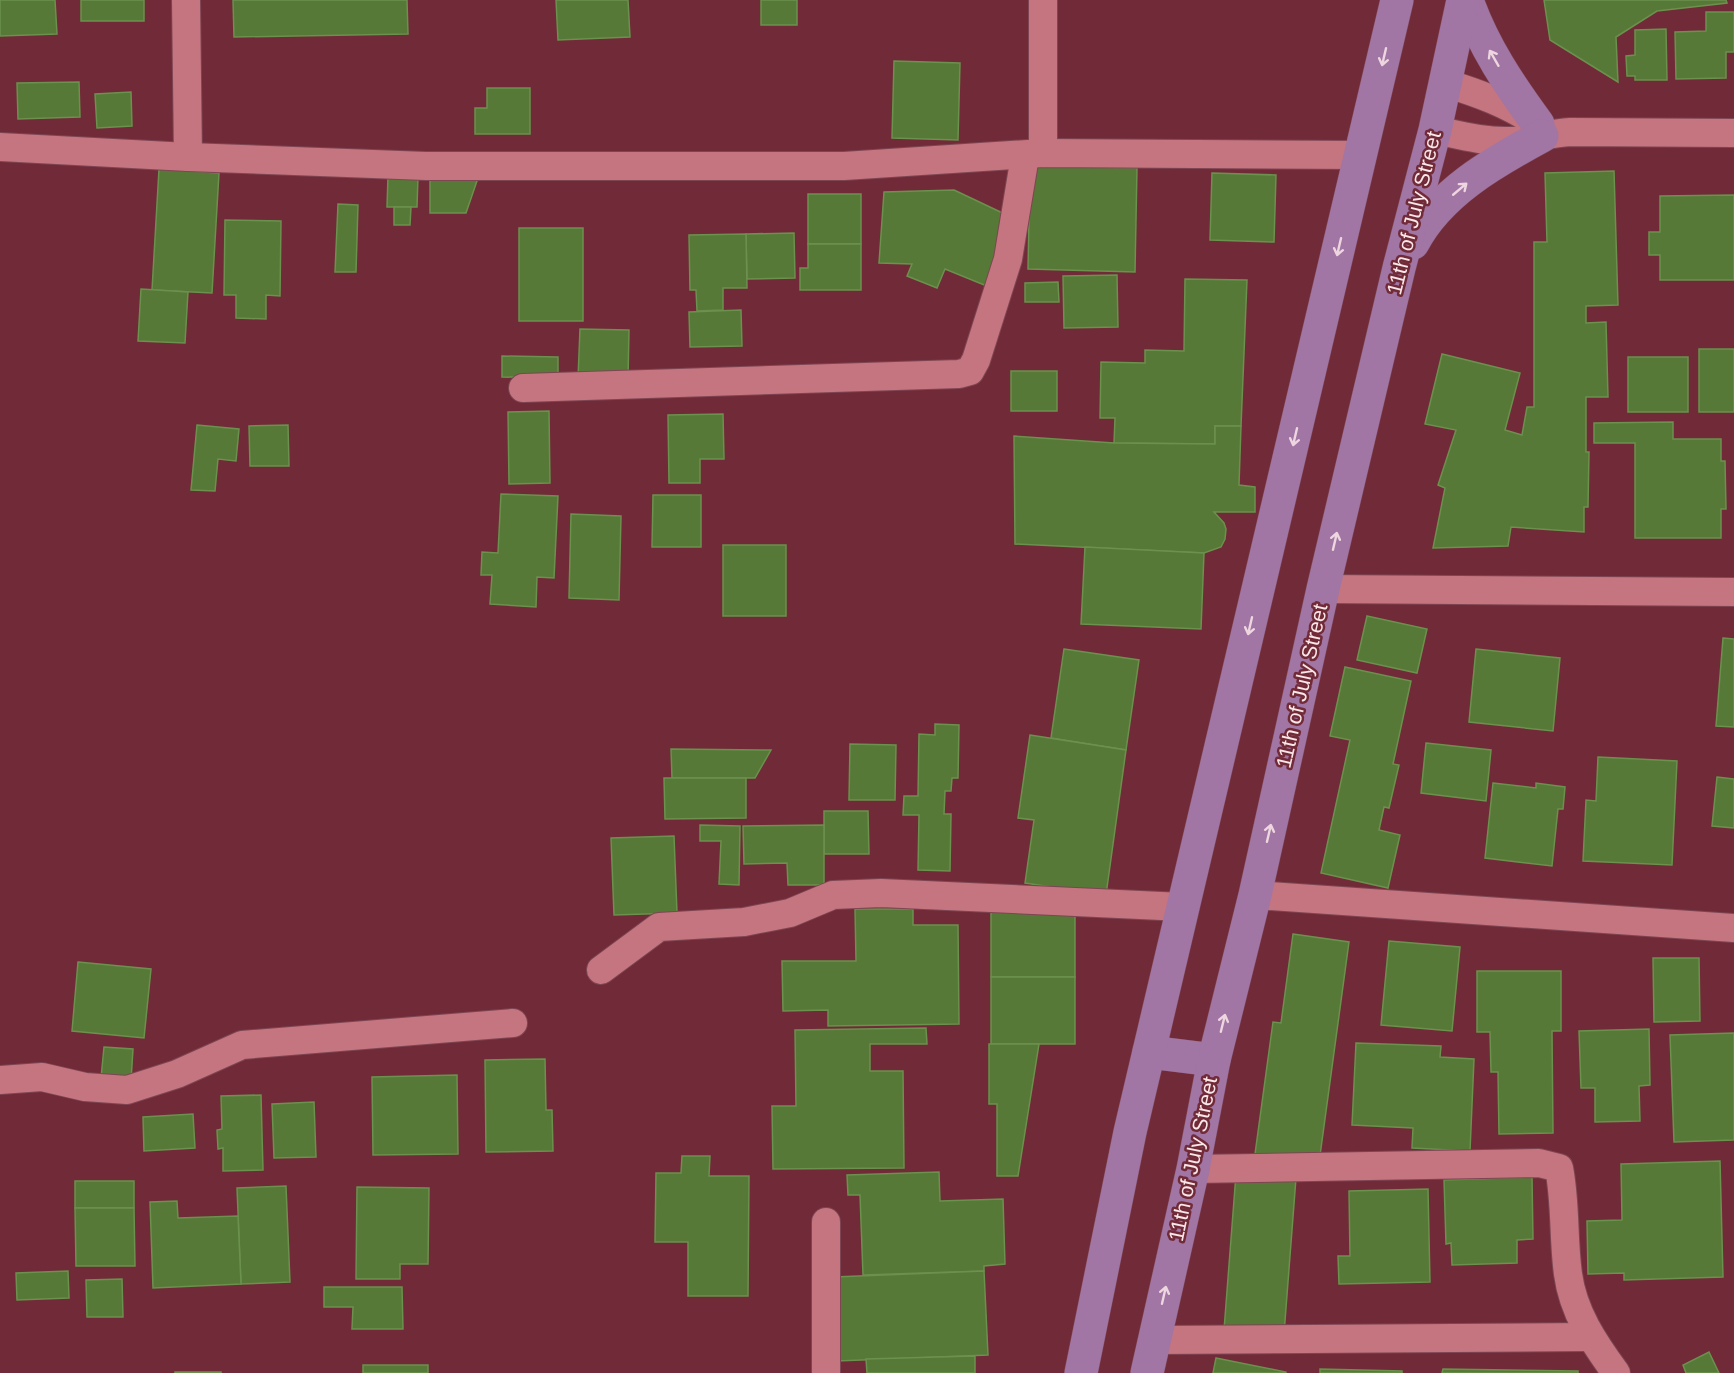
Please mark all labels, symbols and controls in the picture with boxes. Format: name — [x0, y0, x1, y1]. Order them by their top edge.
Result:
one-way arrow — [1378, 47, 1389, 66]
one-way arrow — [1488, 50, 1500, 67]
street label: 11th of July Street — [1382, 129, 1445, 297]
one-way arrow — [1452, 183, 1468, 196]
one-way arrow — [1333, 237, 1345, 256]
one-way arrow — [1288, 427, 1300, 446]
one-way arrow — [1329, 531, 1341, 550]
street label: 11th of July Street — [1271, 601, 1332, 770]
one-way arrow — [1243, 617, 1255, 636]
one-way arrow — [1263, 824, 1275, 843]
one-way arrow — [1218, 1014, 1230, 1033]
street label: 11th of July Street — [1164, 1074, 1221, 1243]
one-way arrow — [1159, 1286, 1171, 1305]

